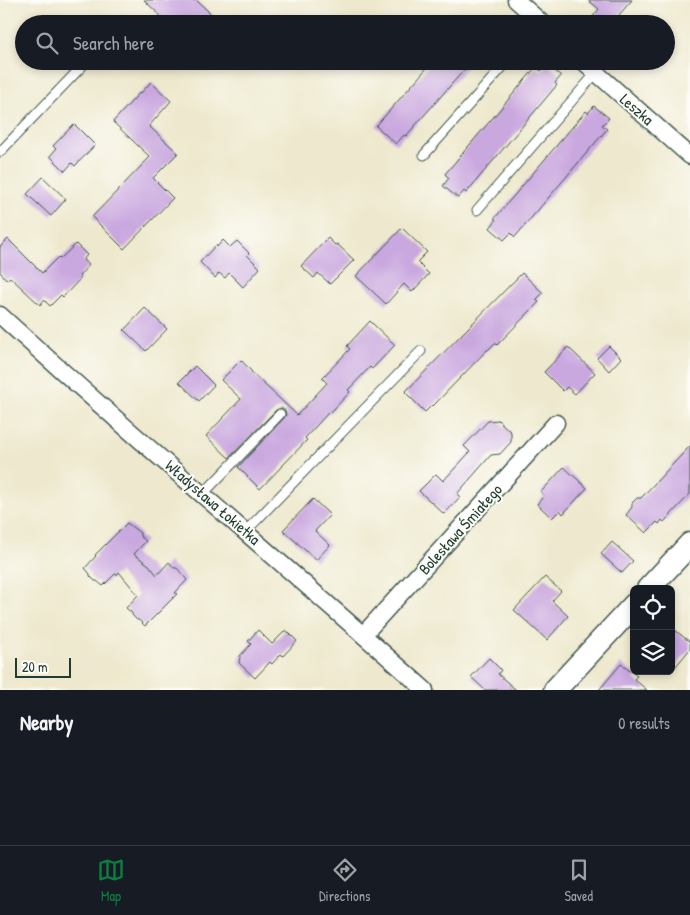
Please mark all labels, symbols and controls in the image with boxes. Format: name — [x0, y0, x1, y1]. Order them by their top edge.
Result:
search box — [15, 15, 675, 70]
icon: search — [33, 29, 61, 57]
text: Search here — [73, 30, 154, 56]
street label: Leszka — [615, 88, 659, 130]
street label: Władysława Łokietka — [161, 454, 265, 550]
street label: Bolesława Śmiałego — [413, 478, 507, 579]
map controls — [630, 585, 675, 675]
button: locate — [630, 585, 675, 630]
button: layers — [630, 630, 675, 675]
scale bar — [15, 655, 71, 678]
text: 20 m — [22, 657, 48, 676]
text: Nearby — [20, 708, 73, 737]
text: 0 results — [618, 712, 670, 734]
tab: Map — [97, 856, 125, 905]
tab: Directions — [319, 856, 370, 905]
tab: Saved — [564, 856, 593, 905]

